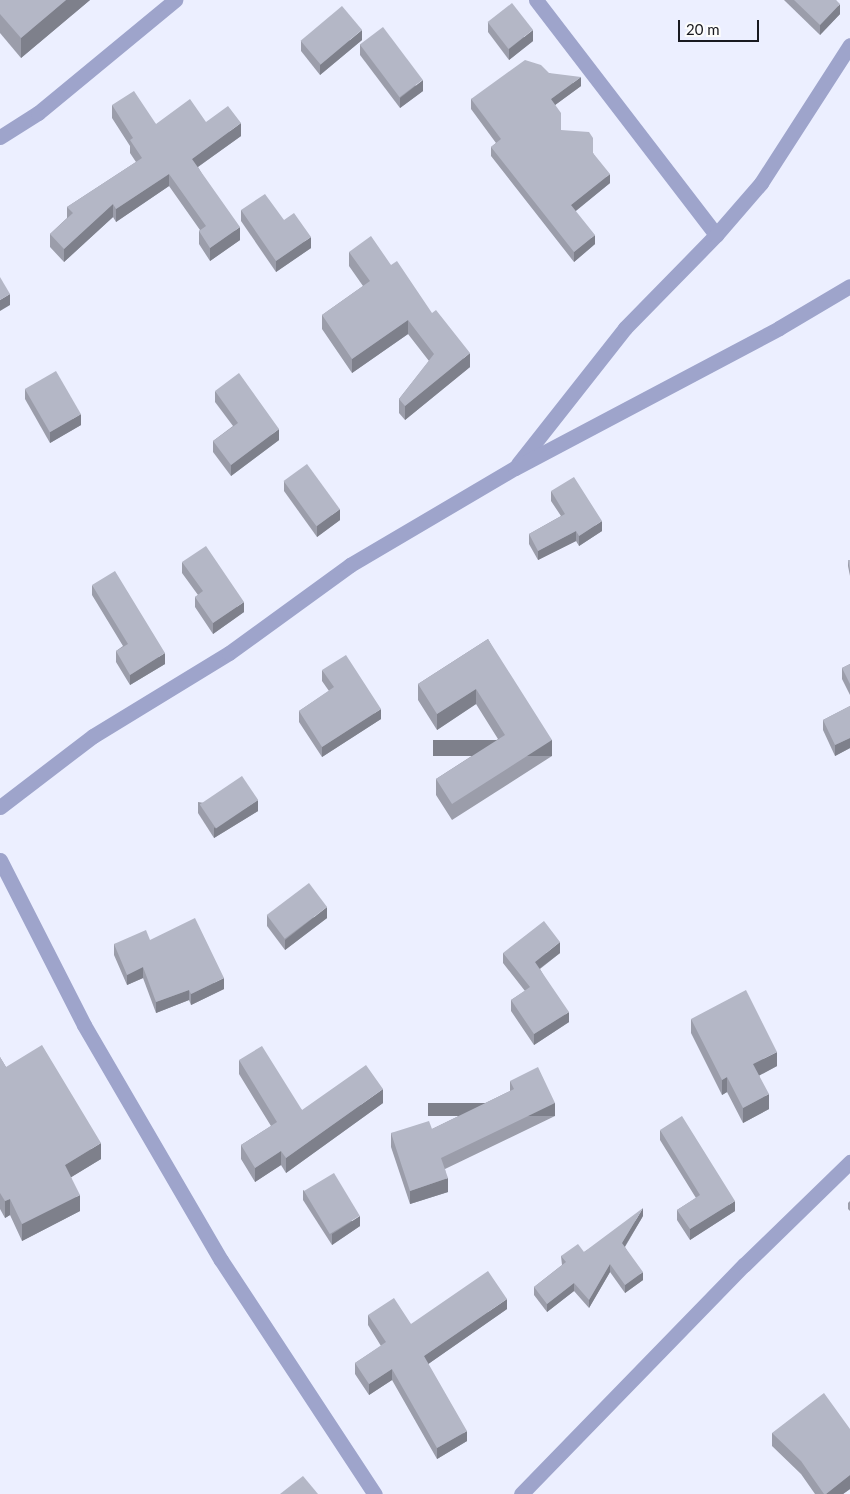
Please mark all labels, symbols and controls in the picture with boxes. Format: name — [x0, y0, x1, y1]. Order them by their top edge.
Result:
scale bar — [680, 10, 761, 42]
text: 20 m — [686, 20, 720, 38]

